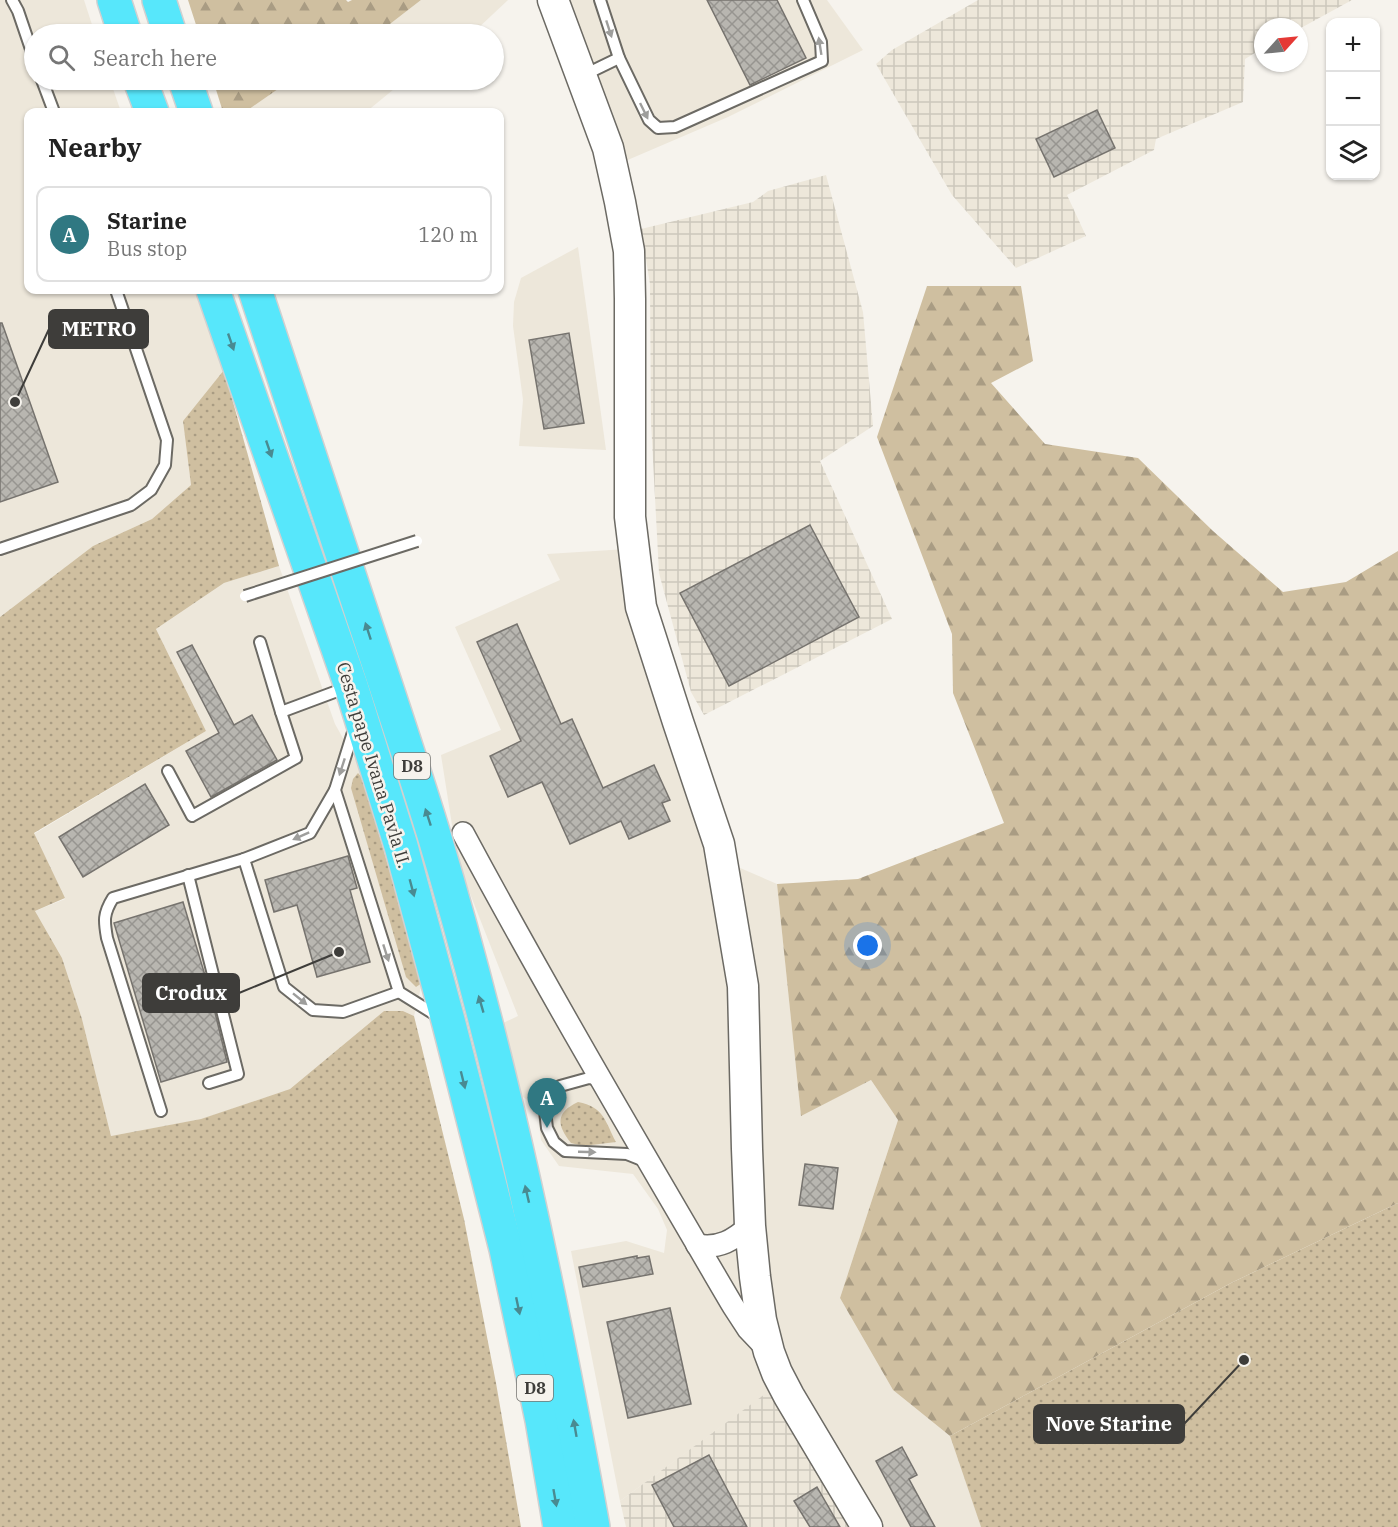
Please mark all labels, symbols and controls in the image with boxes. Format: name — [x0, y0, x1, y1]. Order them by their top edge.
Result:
north arrow — [1254, 18, 1308, 72]
map controls — [1326, 18, 1380, 180]
button: + — [1326, 18, 1380, 72]
one-way arrow — [605, 20, 615, 38]
search box — [24, 24, 504, 90]
one-way arrow — [816, 36, 825, 55]
icon: search — [45, 41, 78, 74]
text: Search here — [93, 43, 217, 72]
button: − — [1326, 72, 1380, 126]
one-way arrow — [640, 102, 649, 119]
button: layers — [1326, 126, 1380, 180]
text: Nearby — [48, 130, 142, 164]
text: Starine — [107, 206, 187, 235]
text: A — [63, 221, 76, 248]
text: 120 m — [418, 221, 478, 248]
text: Bus stop — [107, 235, 187, 262]
callout: METRO — [49, 310, 148, 348]
text: METRO — [62, 315, 136, 342]
one-way arrow — [227, 333, 237, 351]
one-way arrow — [264, 441, 274, 459]
one-way arrow — [363, 622, 372, 640]
street label: Cesta pape Ivana Pavla II. — [332, 659, 416, 871]
road number: D8 — [394, 753, 430, 779]
one-way arrow — [337, 758, 346, 776]
one-way arrow — [423, 808, 432, 826]
one-way arrow — [292, 831, 310, 841]
one-way arrow — [408, 879, 417, 897]
your location — [853, 931, 882, 960]
one-way arrow — [382, 944, 391, 962]
callout: Crodux — [143, 974, 239, 1012]
text: Crodux — [155, 979, 227, 1006]
one-way arrow — [292, 992, 307, 1004]
one-way arrow — [476, 995, 485, 1013]
one-way arrow — [459, 1071, 469, 1090]
pin: A — [528, 1078, 566, 1128]
one-way arrow — [578, 1147, 597, 1157]
one-way arrow — [521, 1185, 531, 1203]
one-way arrow — [514, 1297, 523, 1316]
road number: D8 — [517, 1375, 553, 1401]
callout: Nove Starine — [1034, 1405, 1184, 1443]
text: Nove Starine — [1046, 1410, 1172, 1437]
one-way arrow — [570, 1418, 579, 1437]
one-way arrow — [551, 1488, 560, 1507]

